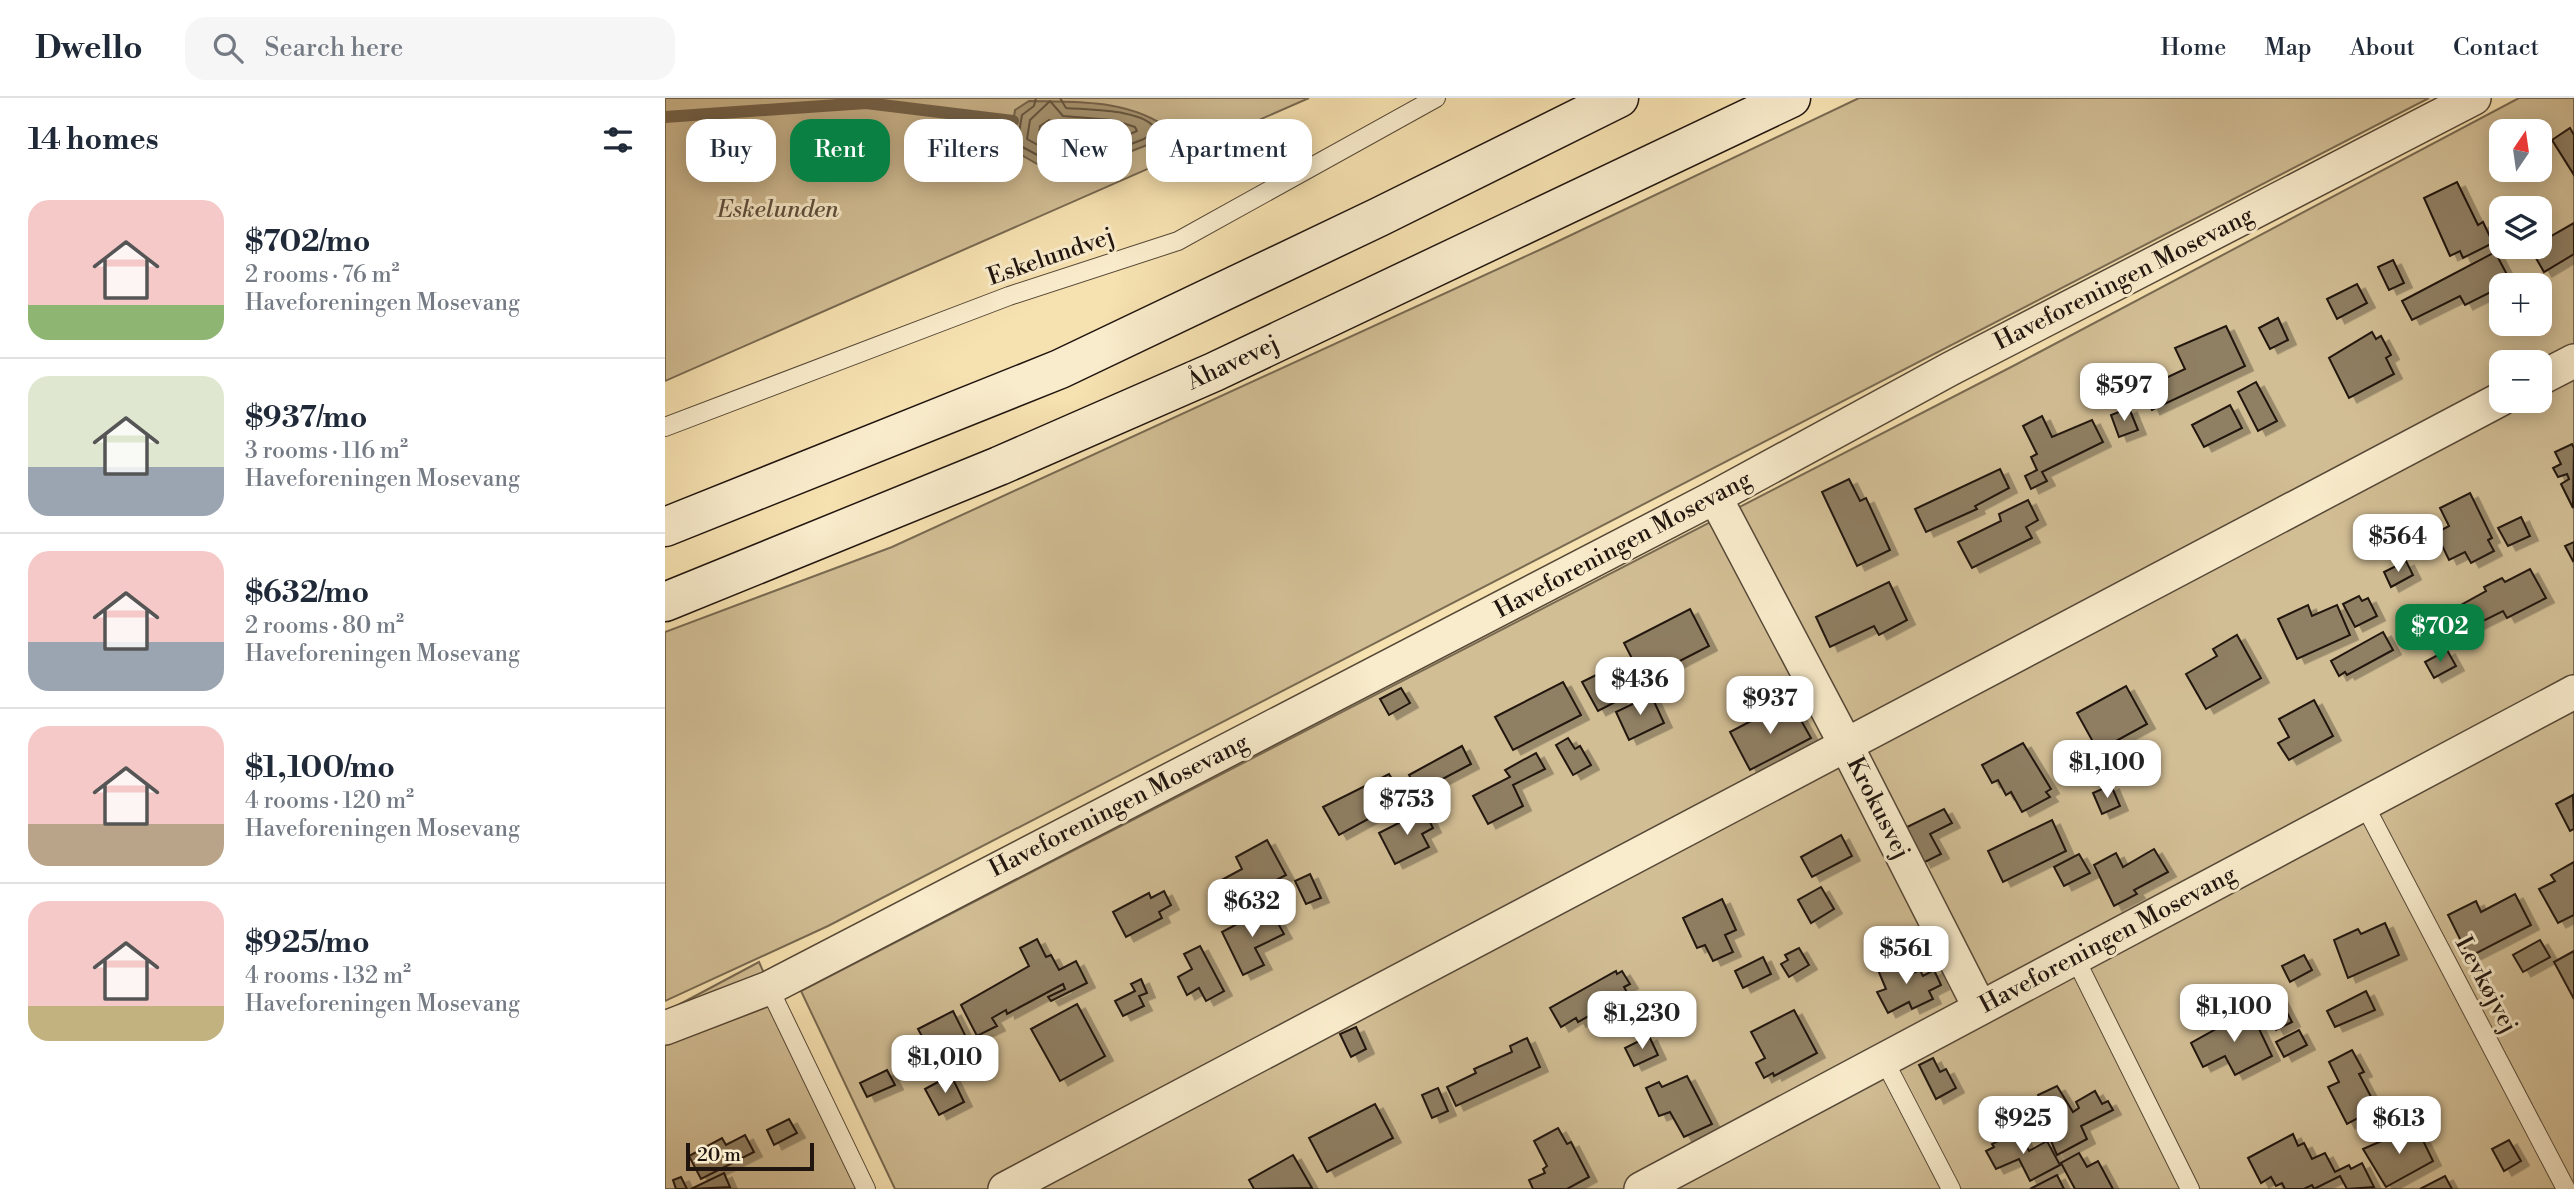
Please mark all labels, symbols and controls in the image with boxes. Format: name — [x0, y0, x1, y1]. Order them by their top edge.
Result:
search box — [185, 17, 675, 80]
text: Dwello — [35, 28, 143, 69]
icon: search — [209, 29, 247, 67]
text: Search here — [265, 32, 403, 64]
text: Home — [2161, 33, 2226, 63]
text: Map — [2264, 33, 2312, 63]
text: About — [2350, 33, 2415, 63]
text: Contact — [2453, 33, 2539, 63]
chip: Buy — [686, 119, 776, 182]
chip: Rent — [790, 119, 890, 182]
chip: Filters — [904, 119, 1023, 182]
chip: New — [1037, 119, 1132, 182]
chip: Apartment — [1146, 119, 1312, 182]
north arrow — [2489, 119, 2551, 182]
map controls — [2489, 119, 2552, 413]
text: 14 homes — [28, 121, 159, 159]
icon: filters — [599, 121, 637, 159]
park label: Eskelunden — [716, 195, 839, 225]
button: layers — [2489, 196, 2552, 259]
street label: Haveforeningen Mosevang — [1989, 200, 2259, 357]
street label: Eskelundvej — [984, 221, 1118, 293]
text: $702/mo — [245, 223, 370, 261]
icon: home — [84, 228, 168, 312]
text: 2 rooms · 76 m² — [245, 261, 400, 289]
button: + — [2489, 273, 2552, 336]
text: Haveforeningen Mosevang — [245, 289, 520, 317]
street label: Åhavevej — [1181, 328, 1284, 398]
button: − — [2489, 350, 2552, 413]
pin: $597 — [2083, 364, 2165, 423]
text: $597 — [2096, 372, 2152, 400]
text: $937/mo — [245, 399, 367, 437]
icon: home — [84, 404, 168, 488]
text: 3 rooms · 116 m² — [245, 437, 408, 465]
street label: Haveforeningen Mosevang — [1489, 464, 1757, 626]
text: Haveforeningen Mosevang — [245, 465, 520, 493]
pin: $564 — [2357, 514, 2439, 574]
text: $564 — [2369, 523, 2427, 551]
text: $632/mo — [245, 574, 369, 612]
icon: home — [84, 579, 168, 663]
pin: $702 — [2399, 604, 2481, 664]
text: 2 rooms · 80 m² — [245, 612, 404, 640]
text: $702 — [2411, 613, 2469, 641]
text: Haveforeningen Mosevang — [245, 640, 520, 668]
pin: $436 — [1599, 658, 1681, 717]
text: $436 — [1611, 666, 1669, 694]
pin: $937 — [1729, 676, 1811, 736]
text: $937 — [1742, 685, 1798, 713]
street label: Haveforeningen Mosevang — [984, 727, 1254, 884]
pin: $1,100 — [2050, 740, 2164, 800]
text: $1,100/mo — [245, 749, 395, 787]
text: $1,100 — [2069, 749, 2145, 777]
street label: Krokusvej — [1840, 752, 1916, 864]
icon: home — [84, 754, 168, 838]
pin: $753 — [1366, 778, 1448, 837]
text: $753 — [1380, 786, 1434, 814]
text: 4 rooms · 120 m² — [245, 787, 414, 815]
text: Haveforeningen Mosevang — [245, 815, 520, 843]
street label: Haveforeningen Mosevang — [1974, 859, 2242, 1021]
pin: $632 — [1211, 880, 1293, 939]
text: $632 — [1224, 888, 1280, 916]
text: $925/mo — [245, 924, 370, 962]
pin: $561 — [1865, 926, 1947, 986]
icon: home — [84, 929, 168, 1013]
street label: Levkøjvej — [2448, 931, 2524, 1039]
text: $561 — [1880, 935, 1932, 963]
text: 4 rooms · 132 m² — [245, 962, 411, 990]
pin: $1,100 — [2177, 984, 2291, 1044]
text: Haveforeningen Mosevang — [245, 990, 520, 1018]
pin: $1,230 — [1585, 992, 1699, 1051]
text: $1,100 — [2196, 993, 2272, 1021]
text: $1,230 — [1603, 1000, 1681, 1028]
pin: $1,010 — [888, 1035, 1002, 1095]
text: $1,010 — [907, 1044, 983, 1072]
pin: $925 — [1982, 1096, 2064, 1156]
pin: $613 — [2358, 1096, 2440, 1156]
text: $925 — [1995, 1105, 2051, 1133]
text: $613 — [2373, 1105, 2425, 1133]
scale bar — [686, 1140, 814, 1172]
text: 20 m — [697, 1143, 741, 1167]

